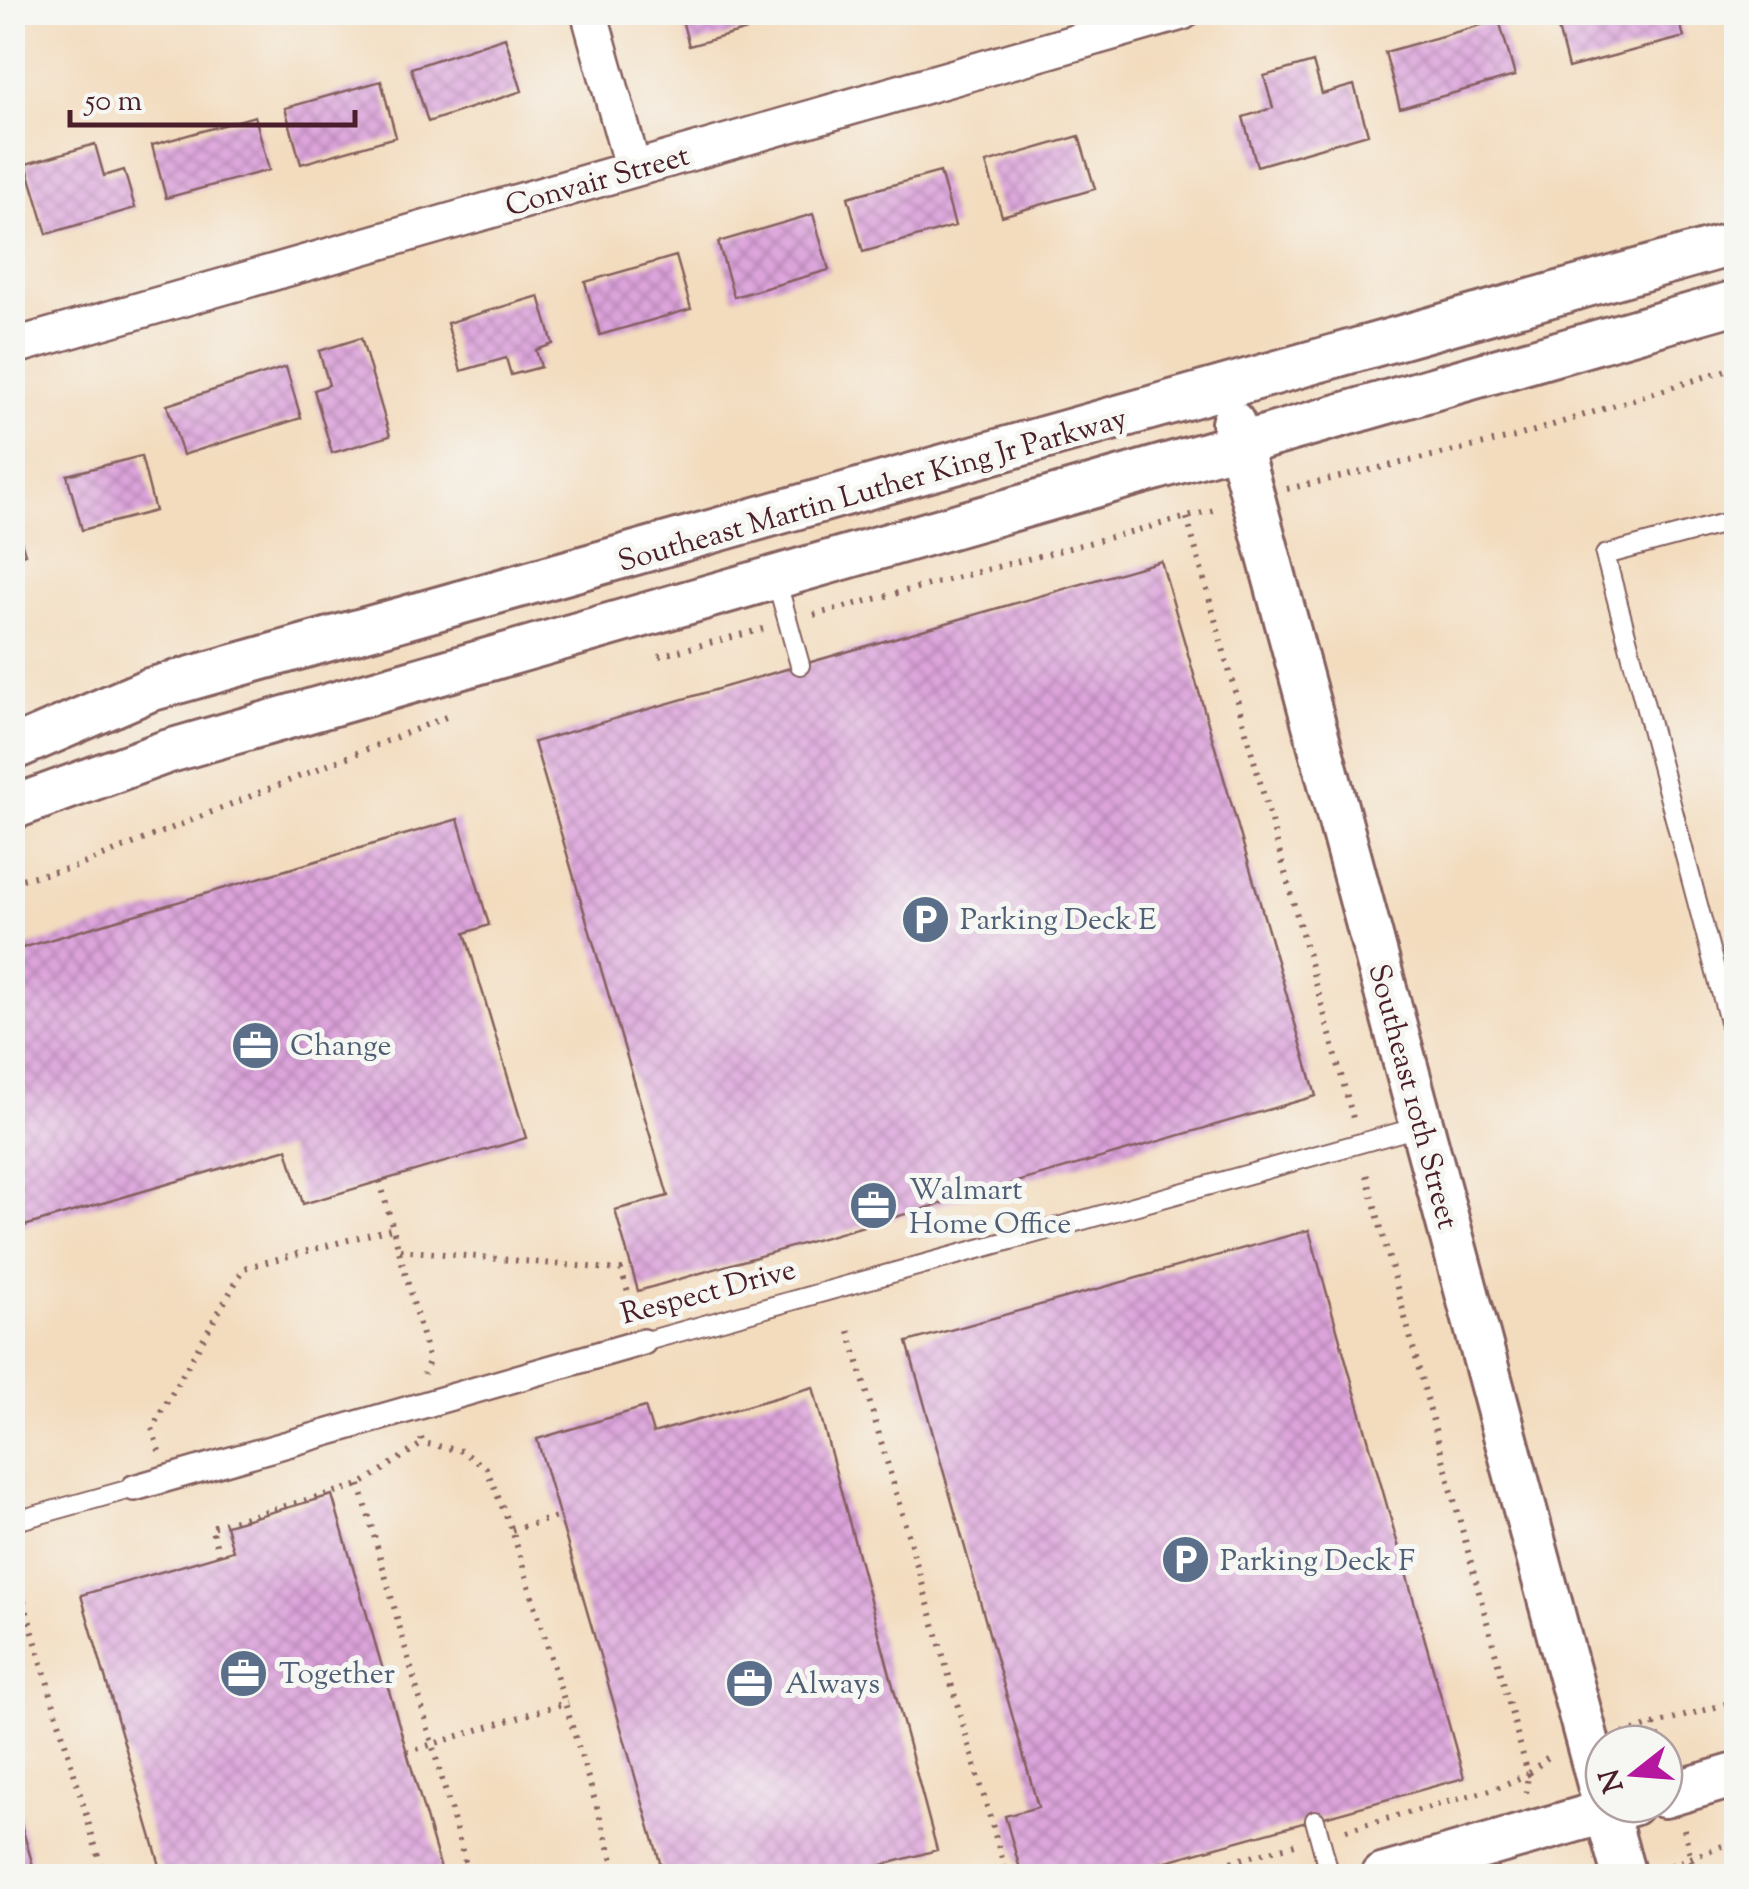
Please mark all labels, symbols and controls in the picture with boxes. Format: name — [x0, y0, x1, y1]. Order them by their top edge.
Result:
scale bar — [70, 65, 355, 127]
text: 50 m — [83, 81, 143, 124]
street label: Convair Street — [501, 136, 695, 229]
street label: Southeast Martin Luther King Jr Parkway — [613, 398, 1132, 585]
parking icon: Parking Deck E — [899, 893, 951, 945]
place label: Parking Deck E — [960, 900, 1156, 943]
street label: Southeast 10th Street — [1356, 959, 1468, 1234]
office icon: Change — [229, 1019, 281, 1071]
place label: Change — [290, 1026, 392, 1069]
place label: Walmart Home Office — [909, 1170, 1071, 1247]
office icon: Walmart Home Office — [848, 1180, 900, 1232]
street label: Respect Drive — [616, 1249, 801, 1337]
parking icon: Parking Deck F — [1159, 1534, 1211, 1586]
place label: Parking Deck F — [1220, 1541, 1415, 1584]
office icon: Together — [218, 1647, 270, 1699]
place label: Together — [279, 1654, 395, 1697]
office icon: Always — [724, 1657, 776, 1709]
place label: Always — [785, 1664, 880, 1707]
north arrow — [1584, 1724, 1684, 1824]
text: N — [1591, 1764, 1635, 1797]

